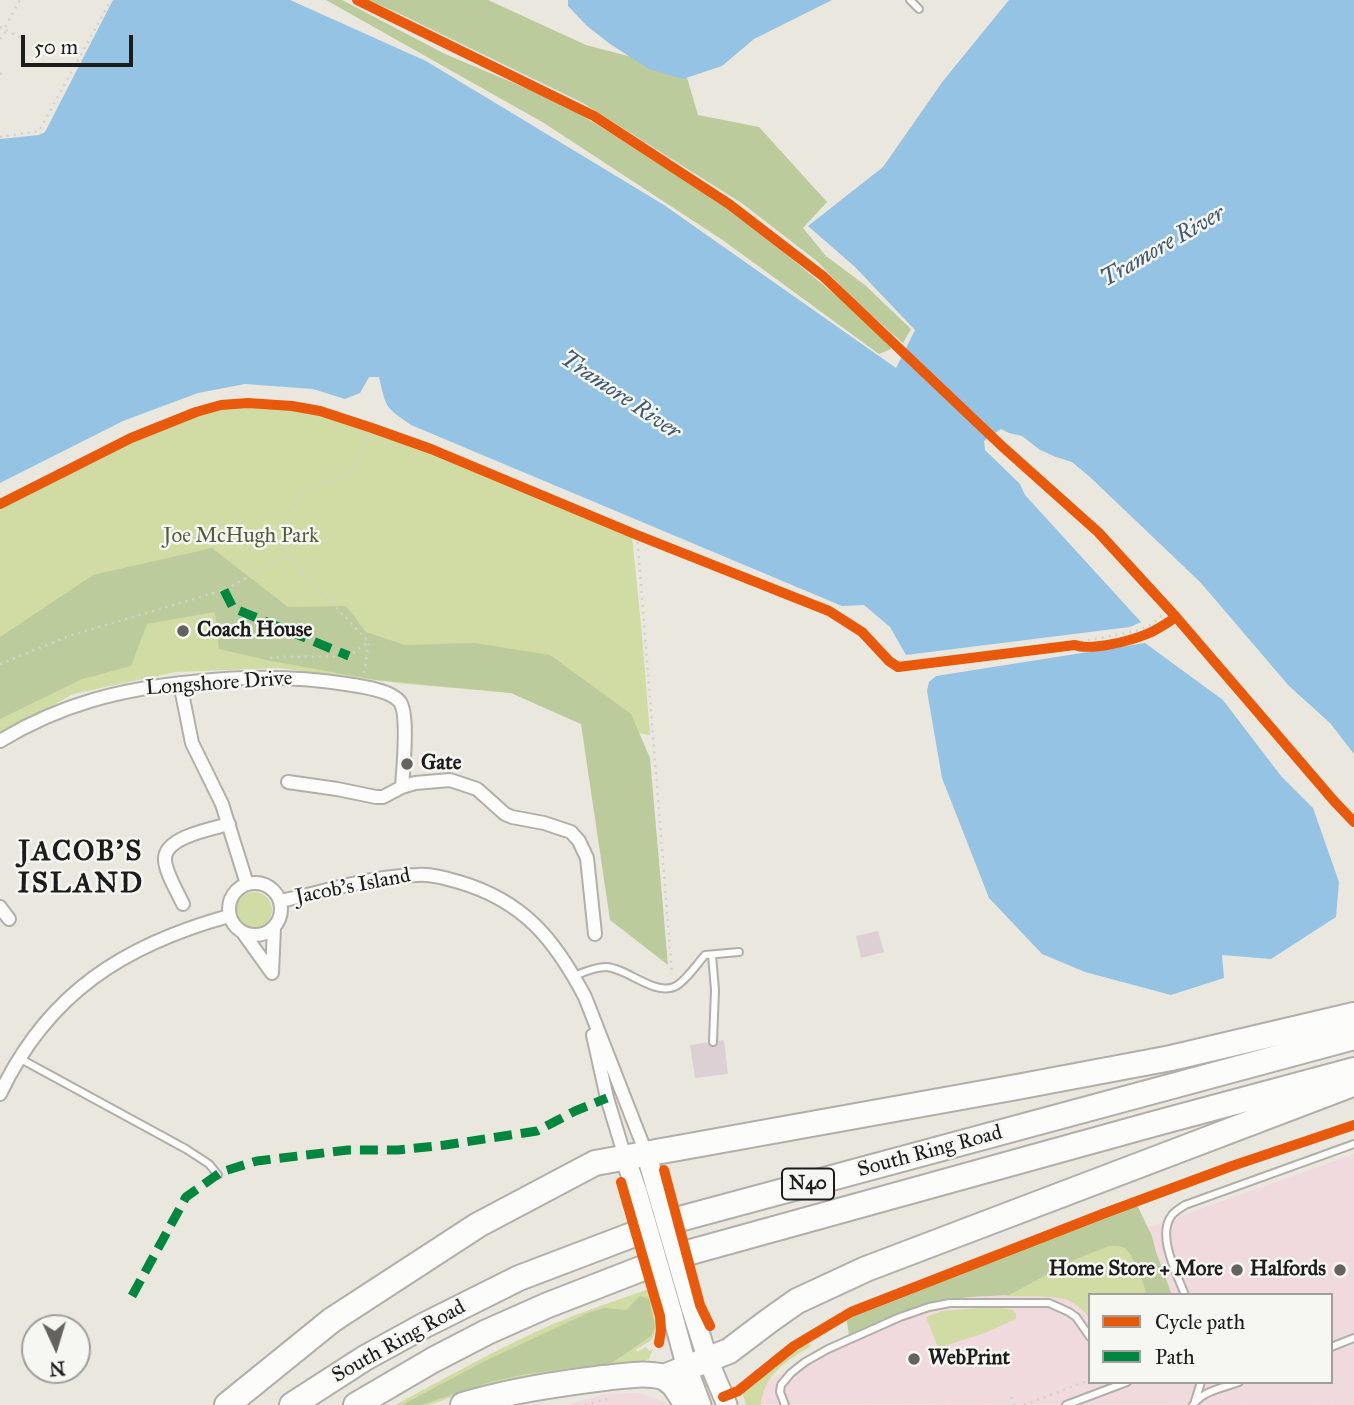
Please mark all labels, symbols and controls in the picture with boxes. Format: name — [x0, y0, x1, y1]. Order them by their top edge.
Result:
scale bar — [24, 21, 136, 65]
text: 50 m — [34, 34, 78, 60]
water label: Tramore River — [1096, 200, 1230, 294]
water label: Tramore River — [555, 346, 685, 446]
park label: Joe McHugh Park — [163, 524, 319, 550]
place label: Coach House — [197, 618, 312, 644]
marker: Coach House — [175, 623, 191, 639]
street label: Longshore Drive — [145, 666, 293, 702]
place label: Gate — [421, 751, 461, 777]
marker: Gate — [399, 756, 415, 772]
district label: JACOB'S ISLAND — [19, 836, 143, 902]
street label: Jacob's Island — [293, 863, 413, 911]
street label: South Ring Road — [855, 1121, 1005, 1183]
road number: N40 — [782, 1168, 834, 1200]
place label: Home Store + More — [1049, 1257, 1223, 1283]
place label: Halfords — [1250, 1257, 1326, 1283]
marker: Home Store + More — [1229, 1262, 1245, 1278]
marker: Halfords — [1332, 1262, 1348, 1278]
legend — [1088, 1293, 1333, 1384]
street label: South Ring Road — [328, 1295, 470, 1389]
text: Cycle path — [1155, 1309, 1245, 1335]
north arrow — [21, 1314, 91, 1384]
text: Path — [1155, 1344, 1195, 1370]
place label: WebPrint — [928, 1346, 1010, 1372]
marker: WebPrint — [906, 1351, 922, 1367]
text: N — [49, 1356, 66, 1380]

